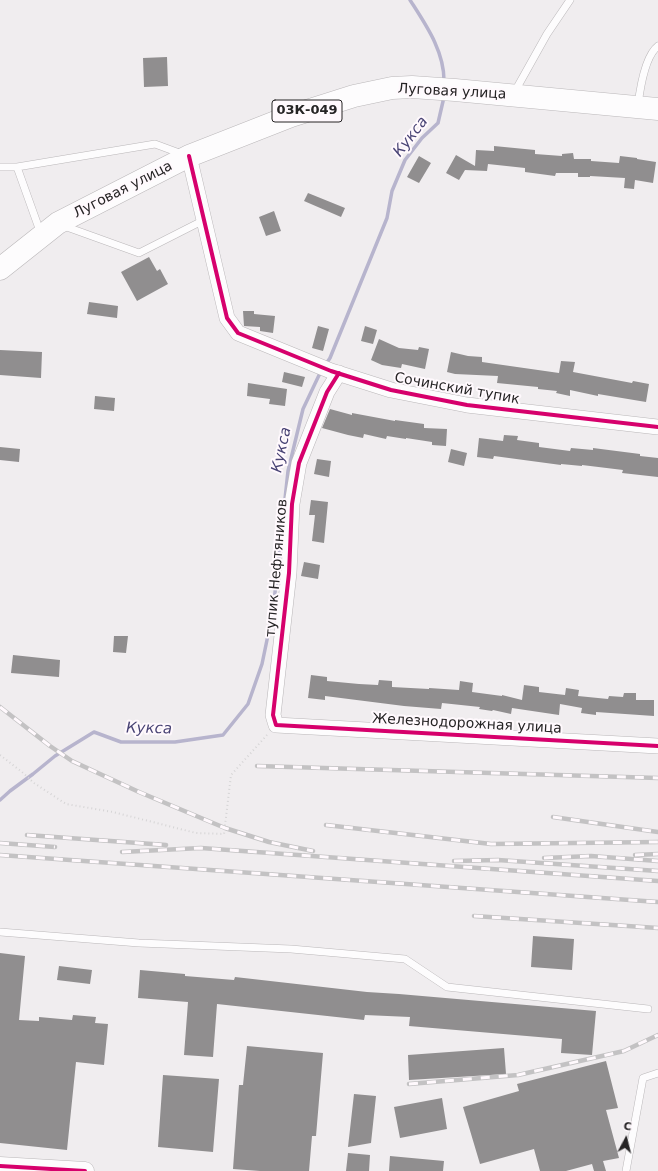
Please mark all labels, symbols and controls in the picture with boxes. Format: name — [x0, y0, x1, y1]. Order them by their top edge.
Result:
street label: Луговая улица — [397, 81, 507, 103]
road number: 03К-049 — [272, 100, 342, 122]
water label: Кукса — [390, 113, 432, 161]
street label: Луговая улица — [71, 158, 175, 222]
street label: Сочинский тупик — [393, 370, 521, 408]
water label: Кукса — [268, 426, 296, 474]
street label: тупик Нефтяников — [263, 498, 291, 638]
street label: Железнодорожная улица — [372, 711, 562, 737]
water label: Кукса — [126, 720, 172, 738]
north arrow — [606, 1119, 646, 1159]
text: С — [623, 1120, 632, 1134]

